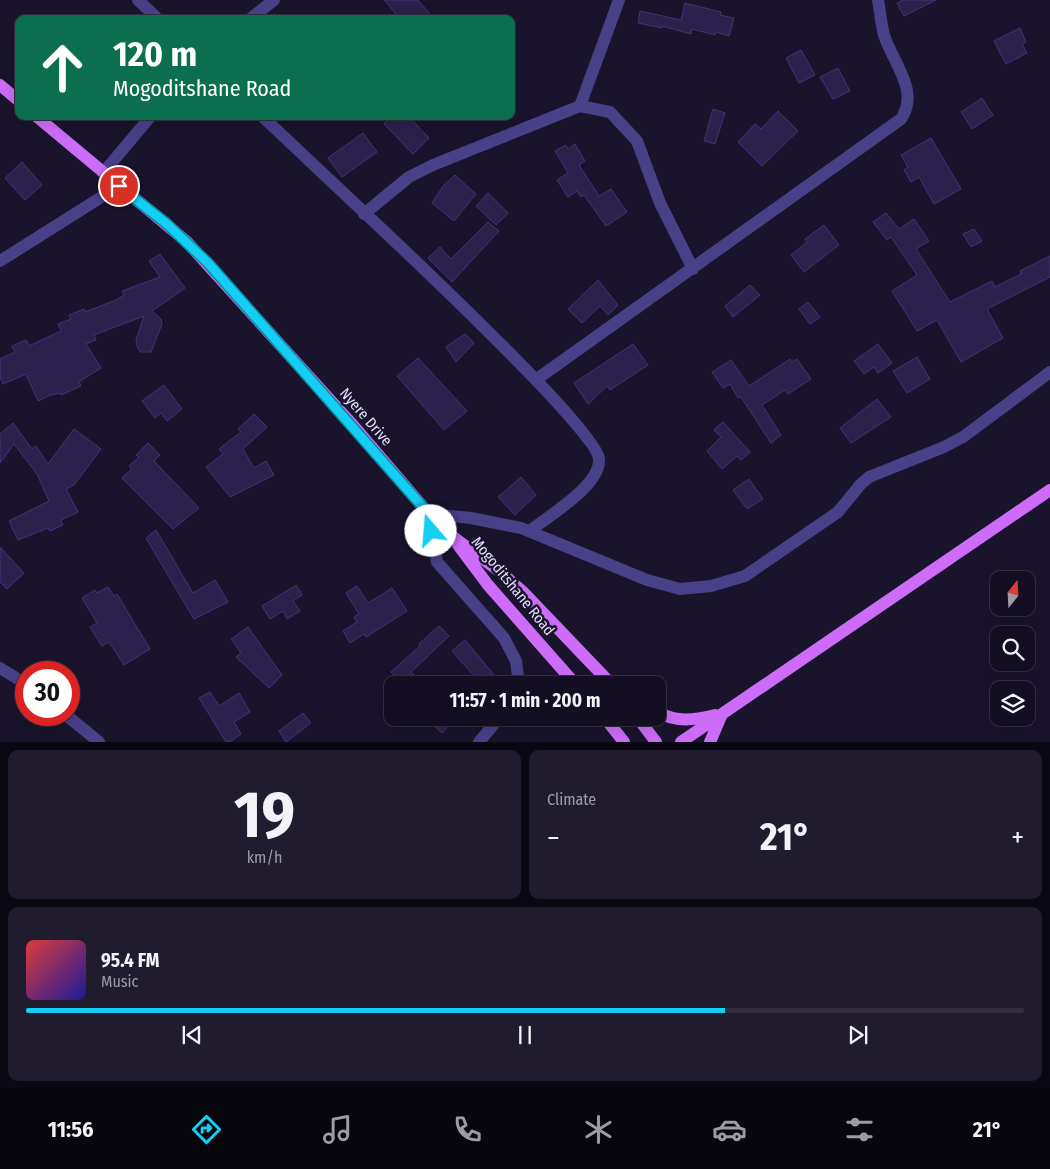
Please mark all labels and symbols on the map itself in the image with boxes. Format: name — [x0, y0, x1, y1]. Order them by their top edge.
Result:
pin — [98, 165, 140, 207]
street label: Nyere Drive — [336, 384, 396, 450]
position arrow — [404, 504, 456, 556]
street label: Mogoditshane Road — [468, 533, 558, 639]
north arrow — [990, 571, 1035, 616]
speed limit sign: 30 — [15, 661, 80, 726]

